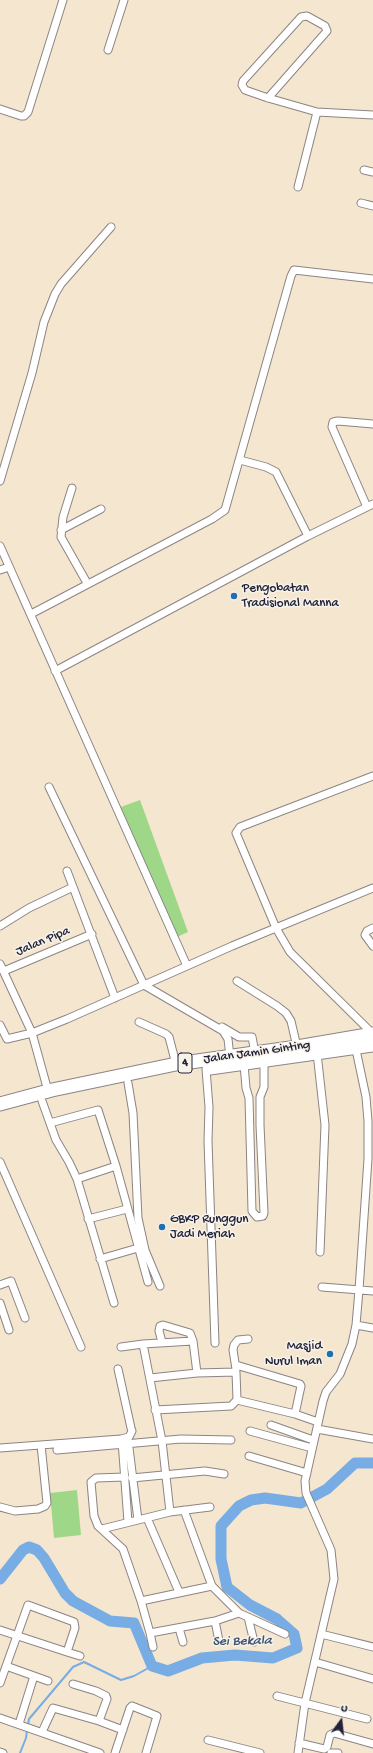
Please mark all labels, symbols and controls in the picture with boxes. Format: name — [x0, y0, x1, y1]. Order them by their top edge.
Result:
place label: Pengobatan Tradisional Manna — [242, 581, 339, 612]
marker: Pengobatan Tradisional Manna — [229, 591, 239, 601]
street label: Jalan Pipa — [14, 924, 72, 960]
street label: Jalan Jamin Ginting — [203, 1038, 311, 1068]
road number: 4 — [178, 1053, 192, 1073]
place label: GBKP Runggun Jadi Meriah — [170, 1212, 248, 1243]
marker: GBKP Runggun Jadi Meriah — [157, 1222, 167, 1232]
place label: Masjid Nurul Iman — [265, 1339, 322, 1370]
marker: Masjid Nurul Iman — [325, 1349, 335, 1359]
water label: Sei Bekala — [212, 1633, 272, 1651]
north arrow — [321, 1701, 361, 1741]
text: U — [339, 1703, 349, 1716]

